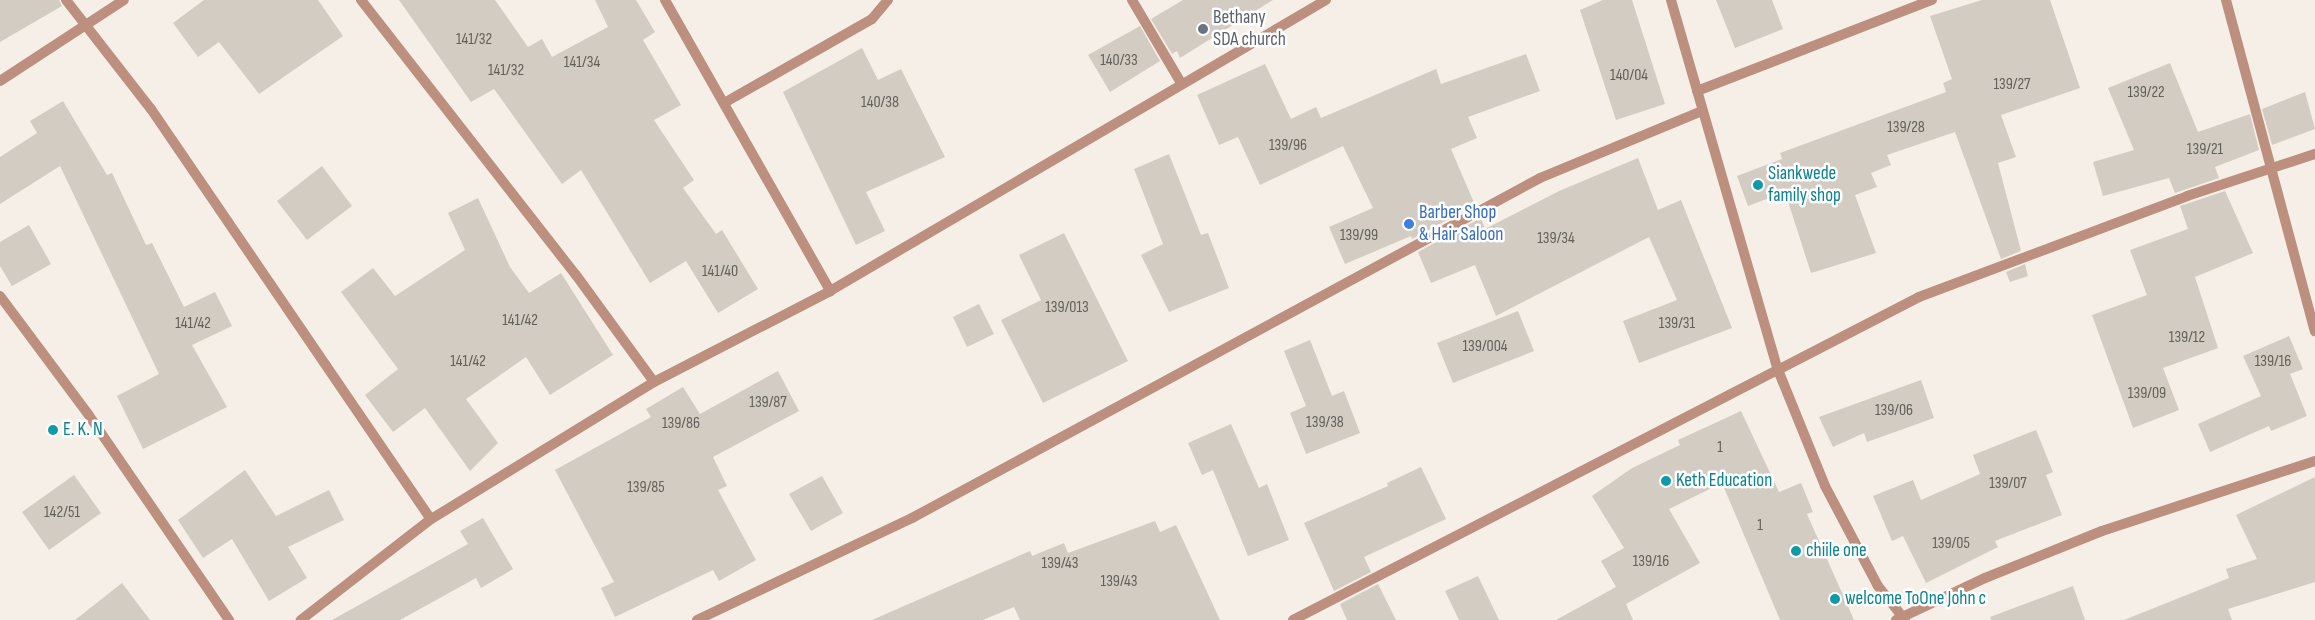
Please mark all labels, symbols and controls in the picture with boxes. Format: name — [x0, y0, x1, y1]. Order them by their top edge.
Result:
place label: Bethany SDA church — [1213, 7, 1286, 51]
marker: Bethany SDA church — [1197, 23, 1209, 35]
house number: 141/32 — [456, 30, 492, 50]
house number: 140/33 — [1100, 51, 1138, 71]
house number: 141/34 — [564, 53, 600, 73]
house number: 141/32 — [488, 61, 524, 81]
house number: 140/04 — [1610, 66, 1648, 86]
house number: 139/27 — [1993, 75, 2031, 95]
house number: 139/22 — [2127, 83, 2165, 103]
house number: 140/38 — [861, 93, 899, 113]
house number: 139/28 — [1887, 118, 1925, 138]
house number: 139/96 — [1269, 136, 1307, 156]
house number: 139/21 — [2187, 140, 2223, 160]
place label: Siankwede family shop — [1768, 163, 1841, 207]
marker: Siankwede family shop — [1752, 179, 1764, 191]
place label: Barber Shop & Hair Saloon — [1419, 202, 1503, 246]
marker: Barber Shop & Hair Saloon — [1403, 218, 1415, 230]
house number: 139/99 — [1340, 226, 1378, 246]
house number: 139/34 — [1537, 229, 1575, 249]
house number: 141/40 — [702, 262, 738, 282]
house number: 139/013 — [1045, 298, 1089, 318]
house number: 141/42 — [502, 311, 538, 331]
house number: 141/42 — [175, 314, 211, 334]
house number: 139/31 — [1659, 314, 1695, 334]
house number: 139/12 — [2169, 328, 2205, 348]
house number: 139/004 — [1462, 337, 1508, 357]
house number: 141/42 — [450, 352, 486, 372]
house number: 139/16 — [2255, 352, 2291, 372]
house number: 139/09 — [2128, 384, 2166, 404]
house number: 139/87 — [749, 393, 787, 413]
house number: 139/06 — [1875, 401, 1913, 421]
house number: 139/38 — [1306, 413, 1344, 433]
house number: 139/86 — [662, 414, 700, 434]
place label: E. K. N — [63, 419, 103, 441]
marker: E. K. N — [47, 424, 59, 436]
house number: 1 — [1717, 438, 1723, 458]
place label: Keth Education — [1676, 470, 1772, 492]
house number: 139/07 — [1989, 474, 2027, 494]
marker: Keth Education — [1660, 475, 1672, 487]
house number: 139/85 — [627, 478, 665, 498]
house number: 142/51 — [44, 503, 80, 523]
house number: 1 — [1757, 516, 1763, 536]
house number: 139/05 — [1932, 534, 1970, 554]
place label: chiile one — [1806, 540, 1867, 562]
marker: chiile one — [1790, 545, 1802, 557]
house number: 139/16 — [1633, 552, 1669, 572]
house number: 139/43 — [1042, 554, 1078, 574]
house number: 139/43 — [1101, 572, 1137, 592]
place label: welcome ToOne John c — [1845, 588, 1986, 610]
marker: welcome ToOne John c — [1829, 593, 1841, 605]

